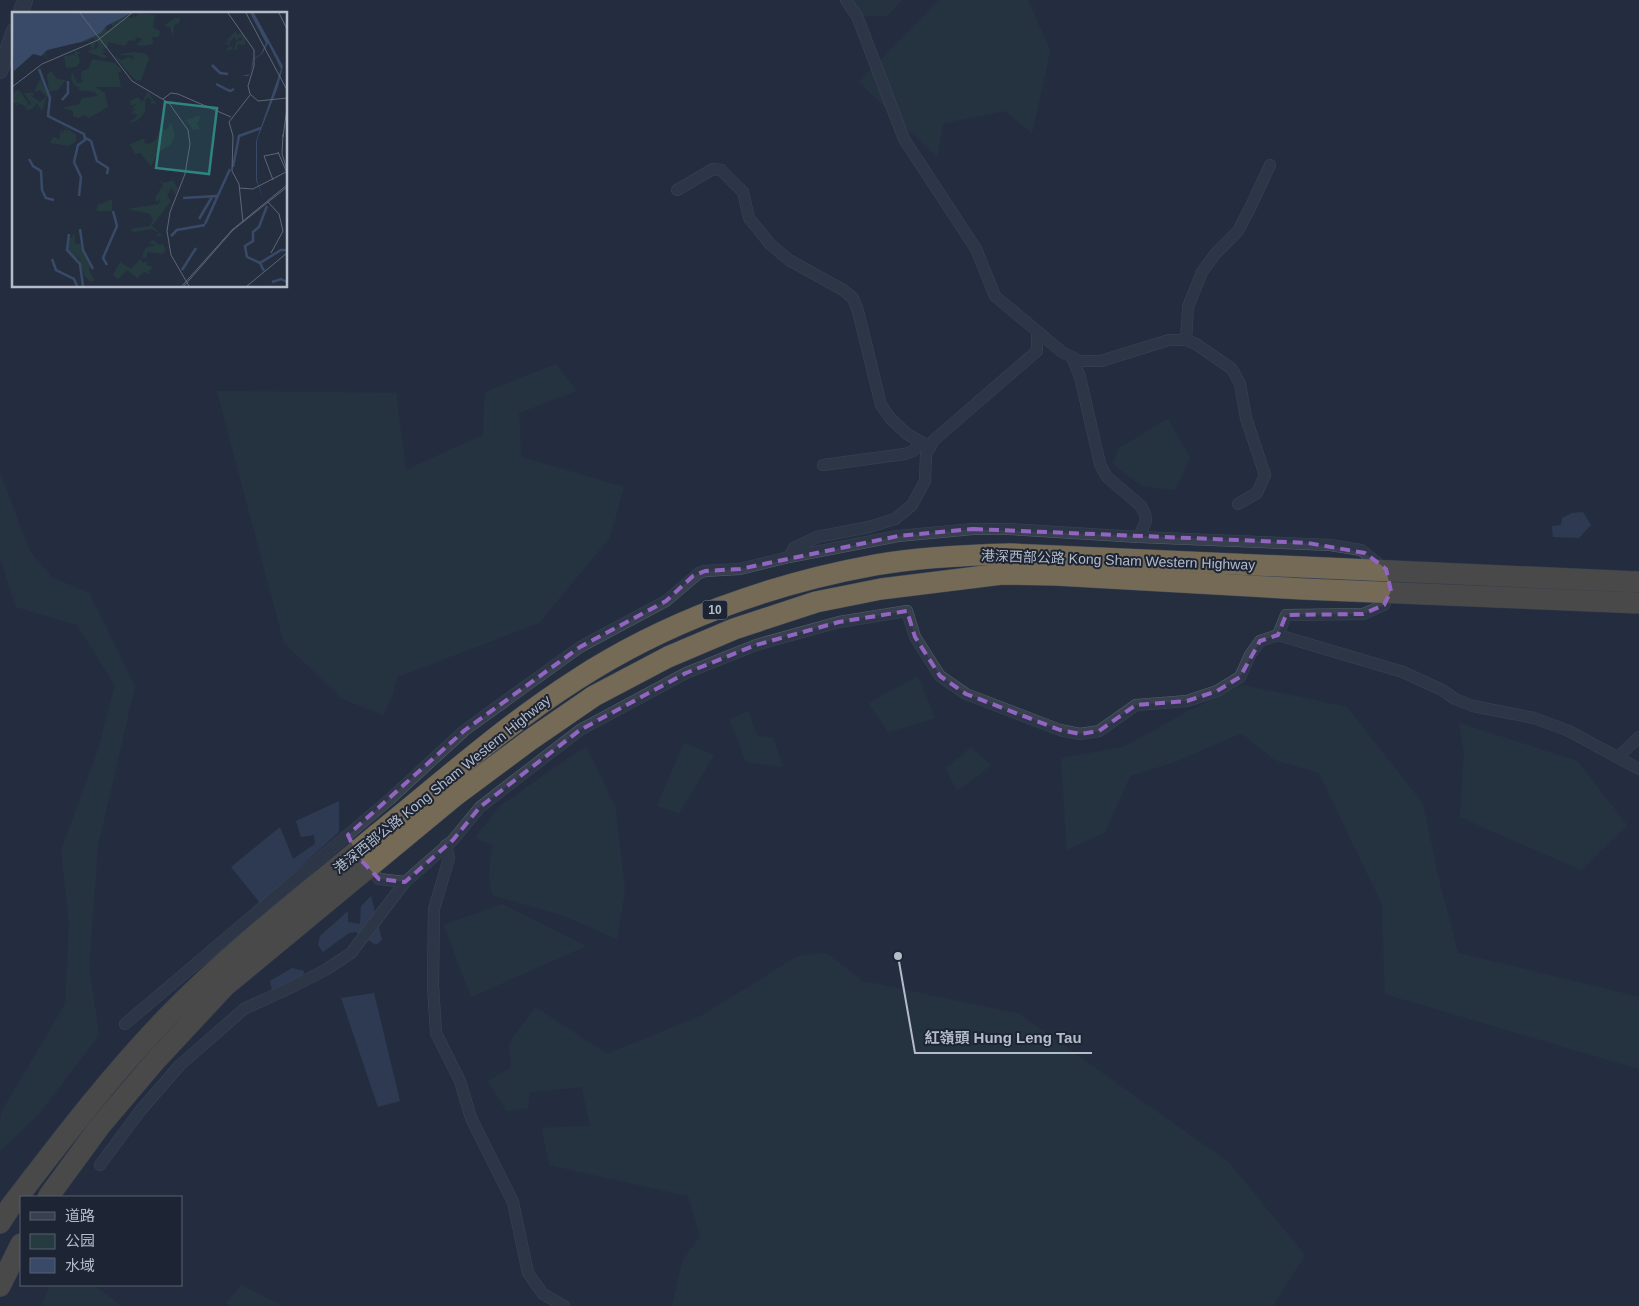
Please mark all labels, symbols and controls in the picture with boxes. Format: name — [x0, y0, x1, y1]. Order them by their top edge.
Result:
inset map — [12, 12, 288, 288]
street label: 港深西部公路 Kong Sham Western Highway — [981, 547, 1255, 573]
road number: 10 — [702, 600, 728, 620]
street label: 港深西部公路 Kong Sham Western Highway — [330, 691, 554, 877]
callout: 紅嶺頭 Hung Leng Tau — [915, 1023, 1092, 1053]
text: 紅嶺頭 Hung Leng Tau — [924, 1029, 1082, 1046]
legend — [20, 1196, 182, 1286]
text: 道路 — [65, 1207, 95, 1224]
text: 公园 — [65, 1232, 95, 1249]
text: 水域 — [65, 1257, 95, 1274]

